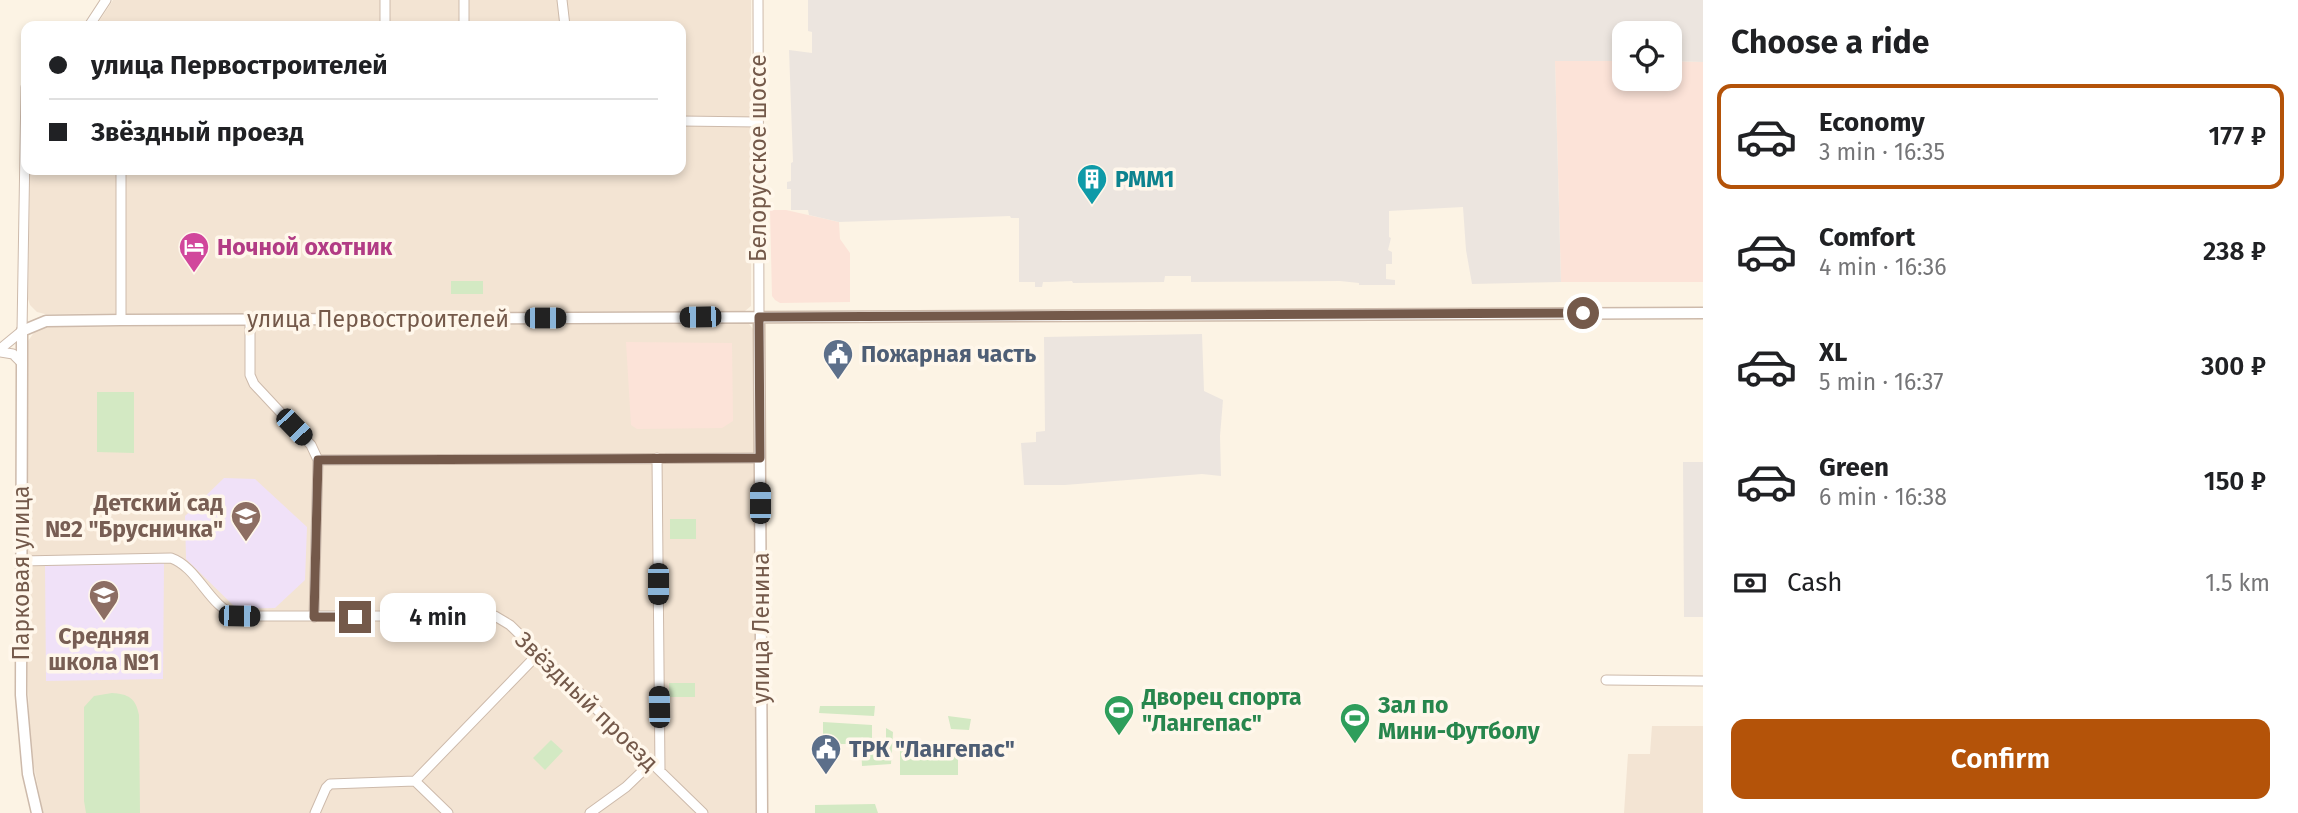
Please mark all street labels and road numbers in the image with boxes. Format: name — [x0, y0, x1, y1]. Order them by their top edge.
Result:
street label: Белорусское шоссе — [744, 54, 772, 262]
street label: улица Первостроителей — [247, 305, 509, 333]
street label: Парковая улица — [7, 486, 35, 660]
street label: улица Ленина — [747, 552, 775, 704]
street label: Звёздный проезд — [510, 626, 664, 776]

